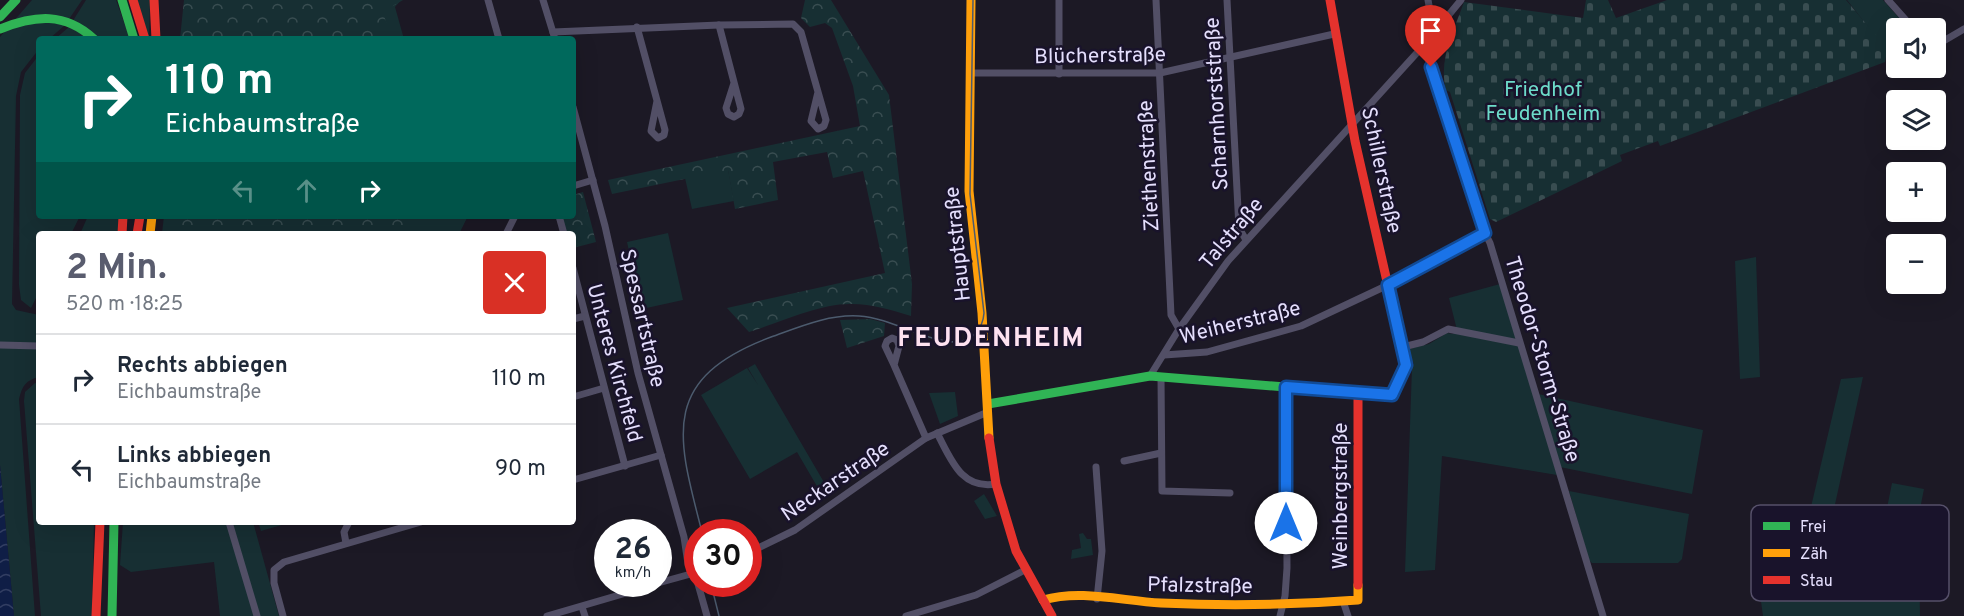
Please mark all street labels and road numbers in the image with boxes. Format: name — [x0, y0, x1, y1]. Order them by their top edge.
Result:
street label: Scharnhorststraße — [1199, 17, 1236, 191]
street label: Blücherstraße — [1034, 42, 1166, 71]
street label: Ziethenstraße — [1133, 100, 1166, 232]
street label: Schillerstraße — [1354, 105, 1407, 236]
street label: Hauptstraße — [939, 185, 978, 302]
street label: Talstraße — [1194, 192, 1270, 276]
street label: Spessartstraße — [612, 246, 671, 390]
street label: Theodor-Storm-Straße — [1497, 253, 1586, 466]
street label: Unteres Kirchfeld — [579, 281, 648, 446]
street label: Weiherstraße — [1177, 295, 1304, 352]
street label: Weinbergstraße — [1328, 422, 1355, 570]
street label: Neckarstraße — [776, 436, 895, 529]
street label: Pfalzstraße — [1147, 572, 1253, 601]

